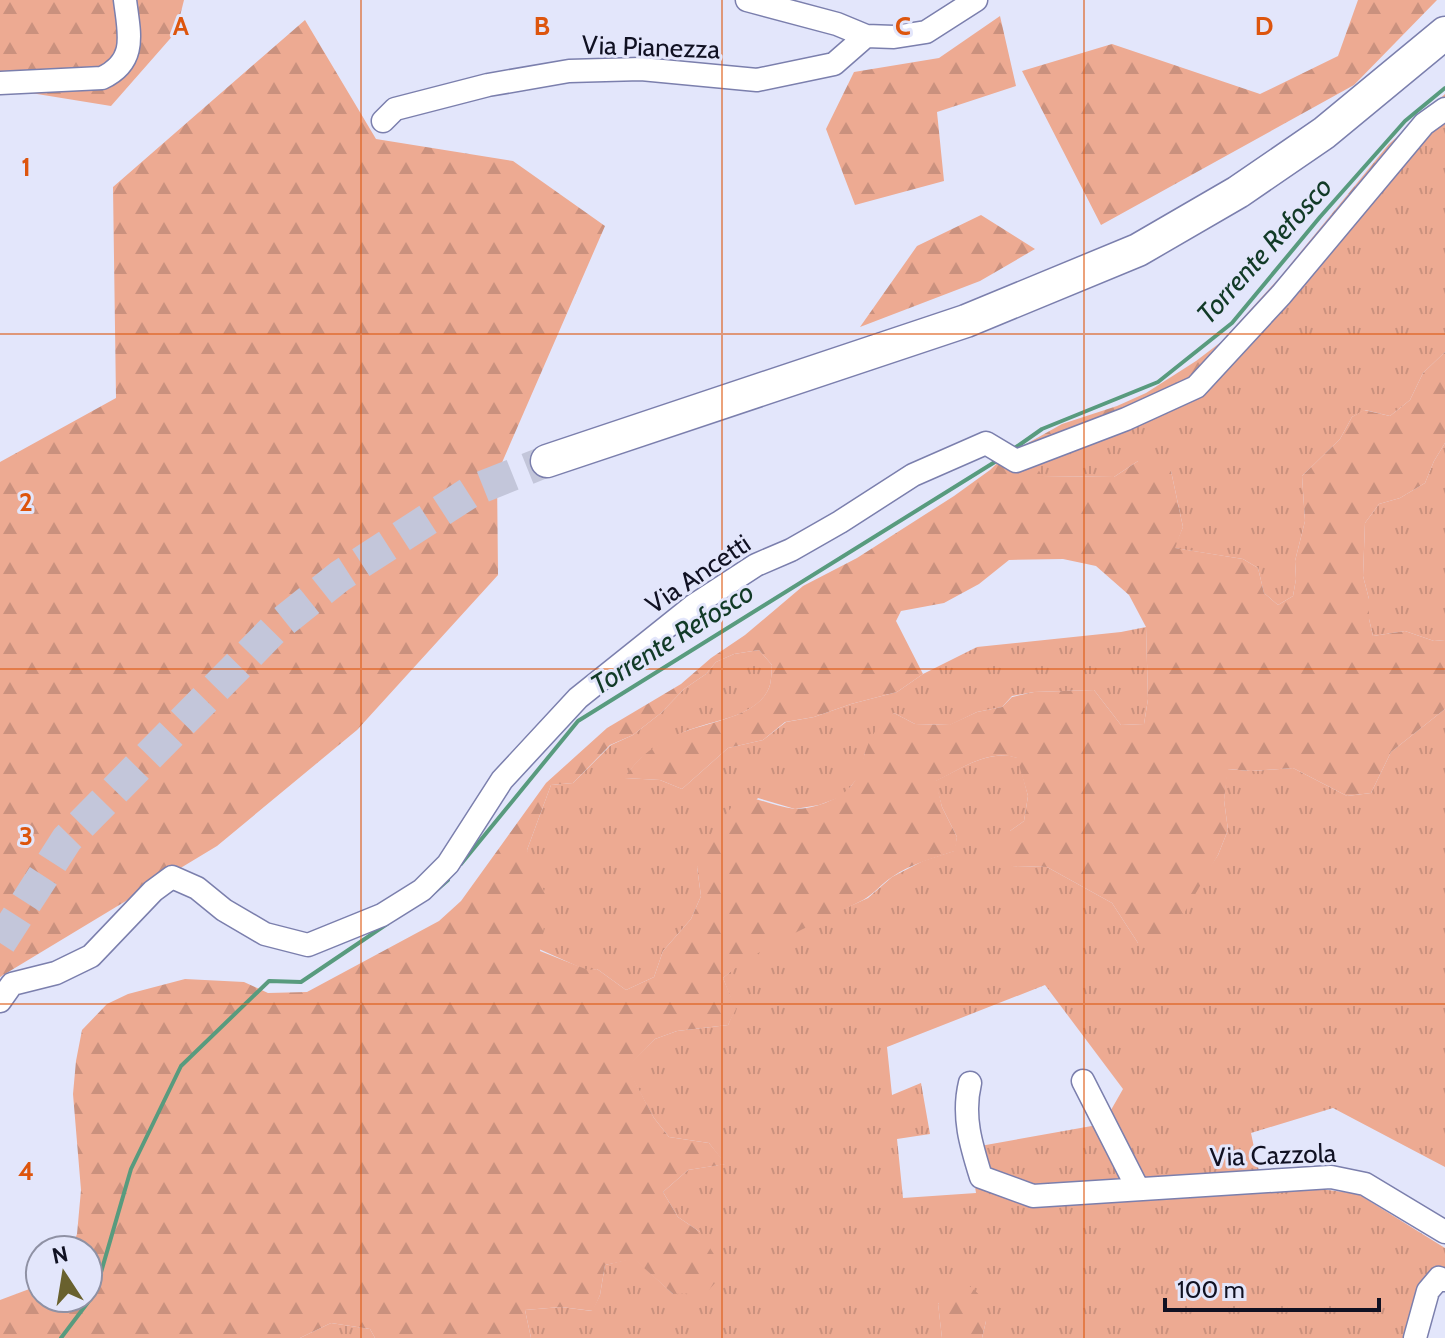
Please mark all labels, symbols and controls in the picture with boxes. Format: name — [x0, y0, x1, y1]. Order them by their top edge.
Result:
text: A — [173, 10, 190, 42]
text: B — [534, 10, 550, 42]
text: C — [895, 10, 911, 42]
text: D — [1255, 10, 1273, 42]
street label: Via Pianezza — [581, 29, 721, 65]
text: 1 — [21, 151, 31, 183]
water label: Torrente Refosco — [1189, 170, 1339, 330]
text: 2 — [19, 486, 33, 518]
street label: Via Ancetti — [640, 527, 756, 621]
water label: Torrente Refosco — [584, 574, 760, 702]
text: 3 — [19, 820, 33, 852]
street label: Via Cazzola — [1209, 1137, 1337, 1173]
text: 4 — [18, 1155, 34, 1187]
north arrow — [24, 1234, 104, 1314]
text: N — [50, 1240, 70, 1270]
scale bar — [1165, 1262, 1379, 1312]
text: 100 m — [1177, 1275, 1245, 1304]

